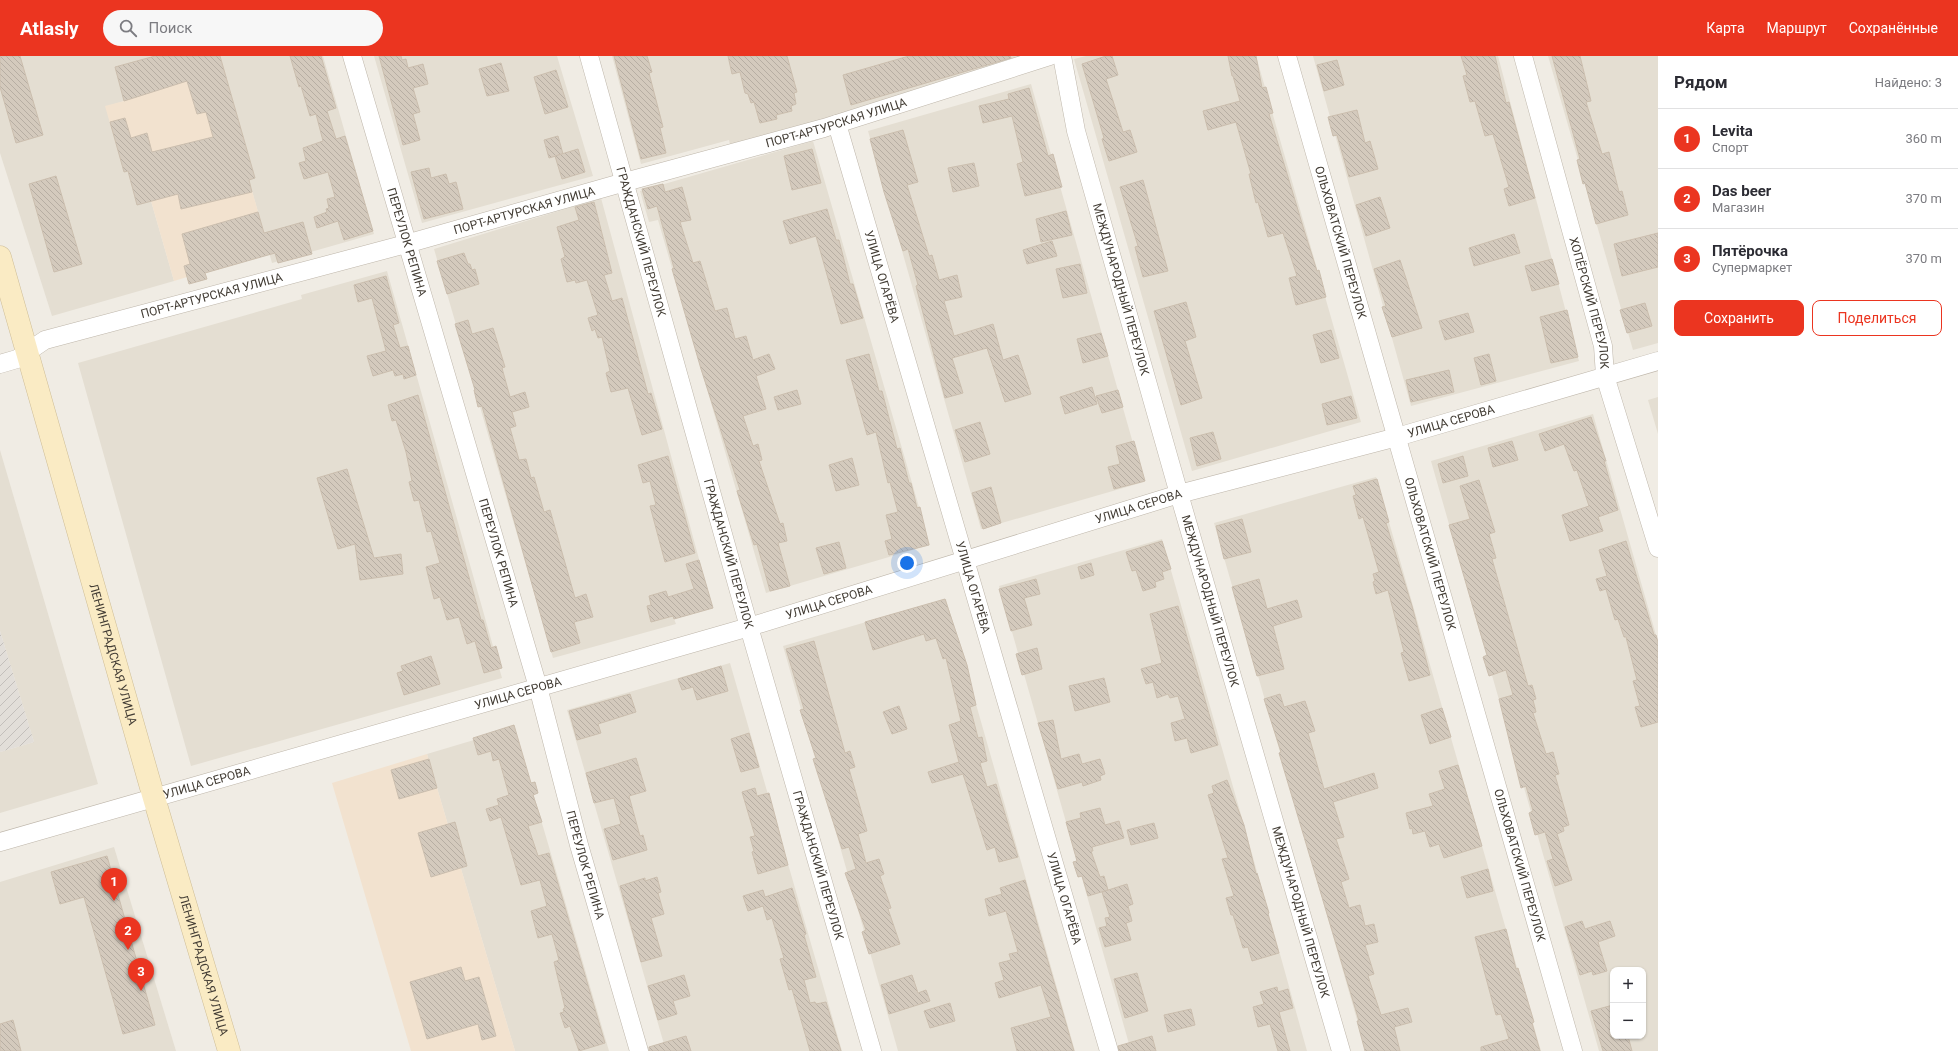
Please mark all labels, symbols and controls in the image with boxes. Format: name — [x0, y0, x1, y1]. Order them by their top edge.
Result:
search box — [103, 10, 383, 46]
text: Atlasly — [20, 17, 79, 40]
icon: search — [117, 17, 139, 39]
text: Поиск — [149, 19, 192, 37]
text: Карта — [1706, 20, 1745, 36]
text: Маршрут — [1767, 20, 1827, 36]
text: Сохранённые — [1849, 20, 1938, 36]
text: Рядом — [1674, 72, 1728, 92]
text: Найдено: 3 — [1875, 75, 1942, 90]
street label: ПОРТ-АРТУРСКАЯ УЛИЦА — [764, 95, 908, 150]
text: Levita — [1712, 122, 1753, 140]
text: 1 — [1683, 131, 1691, 146]
text: 360 m — [1905, 131, 1942, 146]
text: Спорт — [1712, 140, 1748, 155]
street label: ОЛЬХОВАТСКИЙ ПЕРЕУЛОК — [1312, 164, 1369, 321]
street label: ГРАЖДАНСКИЙ ПЕРЕУЛОК — [613, 165, 669, 319]
text: Das beer — [1712, 182, 1771, 200]
street label: ПОРТ-АРТУРСКАЯ УЛИЦА — [452, 184, 597, 237]
street label: ПЕРЕУЛОК РЕПИНА — [384, 186, 430, 298]
text: 2 — [1683, 191, 1691, 206]
text: 370 m — [1905, 191, 1942, 206]
text: Магазин — [1712, 200, 1765, 215]
street label: МЕЖДУНАРОДНЫЙ ПЕРЕУЛОК — [1090, 202, 1152, 377]
street label: УЛИЦА ОГАРЁВА — [862, 229, 902, 324]
street label: ХОПЁРСКИЙ ПЕРЕУЛОК — [1566, 235, 1612, 370]
text: Пятёрочка — [1712, 242, 1788, 260]
text: 3 — [1683, 251, 1691, 266]
text: 370 m — [1905, 251, 1942, 266]
text: Супермаркет — [1712, 260, 1792, 275]
street label: ПОРТ-АРТУРСКАЯ УЛИЦА — [139, 270, 284, 321]
button: Сохранить — [1674, 300, 1804, 336]
button: Поделиться — [1812, 300, 1942, 336]
street label: УЛИЦА СЕРОВА — [1406, 402, 1496, 441]
street label: ОЛЬХОВАТСКИЙ ПЕРЕУЛОК — [1401, 476, 1459, 632]
street label: ГРАЖДАНСКИЙ ПЕРЕУЛОК — [701, 477, 756, 631]
street label: УЛИЦА СЕРОВА — [1094, 487, 1184, 526]
street label: ПЕРЕУЛОК РЕПИНА — [476, 497, 521, 609]
street label: МЕЖДУНАРОДНЫЙ ПЕРЕУЛОК — [1179, 513, 1242, 689]
street label: УЛИЦА ОГАРЁВА — [953, 540, 993, 635]
your location — [897, 553, 917, 573]
street label: ЛЕНИНГРАДСКАЯ УЛИЦА — [86, 582, 140, 727]
street label: УЛИЦА СЕРОВА — [784, 582, 874, 622]
street label: УЛИЦА СЕРОВА — [473, 674, 563, 712]
street label: УЛИЦА СЕРОВА — [162, 764, 252, 802]
street label: ОЛЬХОВАТСКИЙ ПЕРЕУЛОК — [1491, 787, 1548, 944]
street label: ГРАЖДАНСКИЙ ПЕРЕУЛОК — [790, 789, 846, 942]
street label: ПЕРЕУЛОК РЕПИНА — [563, 809, 607, 921]
street label: МЕЖДУНАРОДНЫЙ ПЕРЕУЛОК — [1269, 825, 1332, 1000]
street label: УЛИЦА ОГАРЁВА — [1044, 851, 1084, 946]
pin: 1 — [101, 868, 127, 901]
street label: ЛЕНИНГРАДСКАЯ УЛИЦА — [176, 893, 231, 1038]
pin: 2 — [115, 917, 141, 950]
pin: 3 — [128, 958, 154, 991]
map controls — [1610, 967, 1646, 1039]
button: + — [1610, 967, 1646, 1003]
button: − — [1610, 1003, 1646, 1039]

